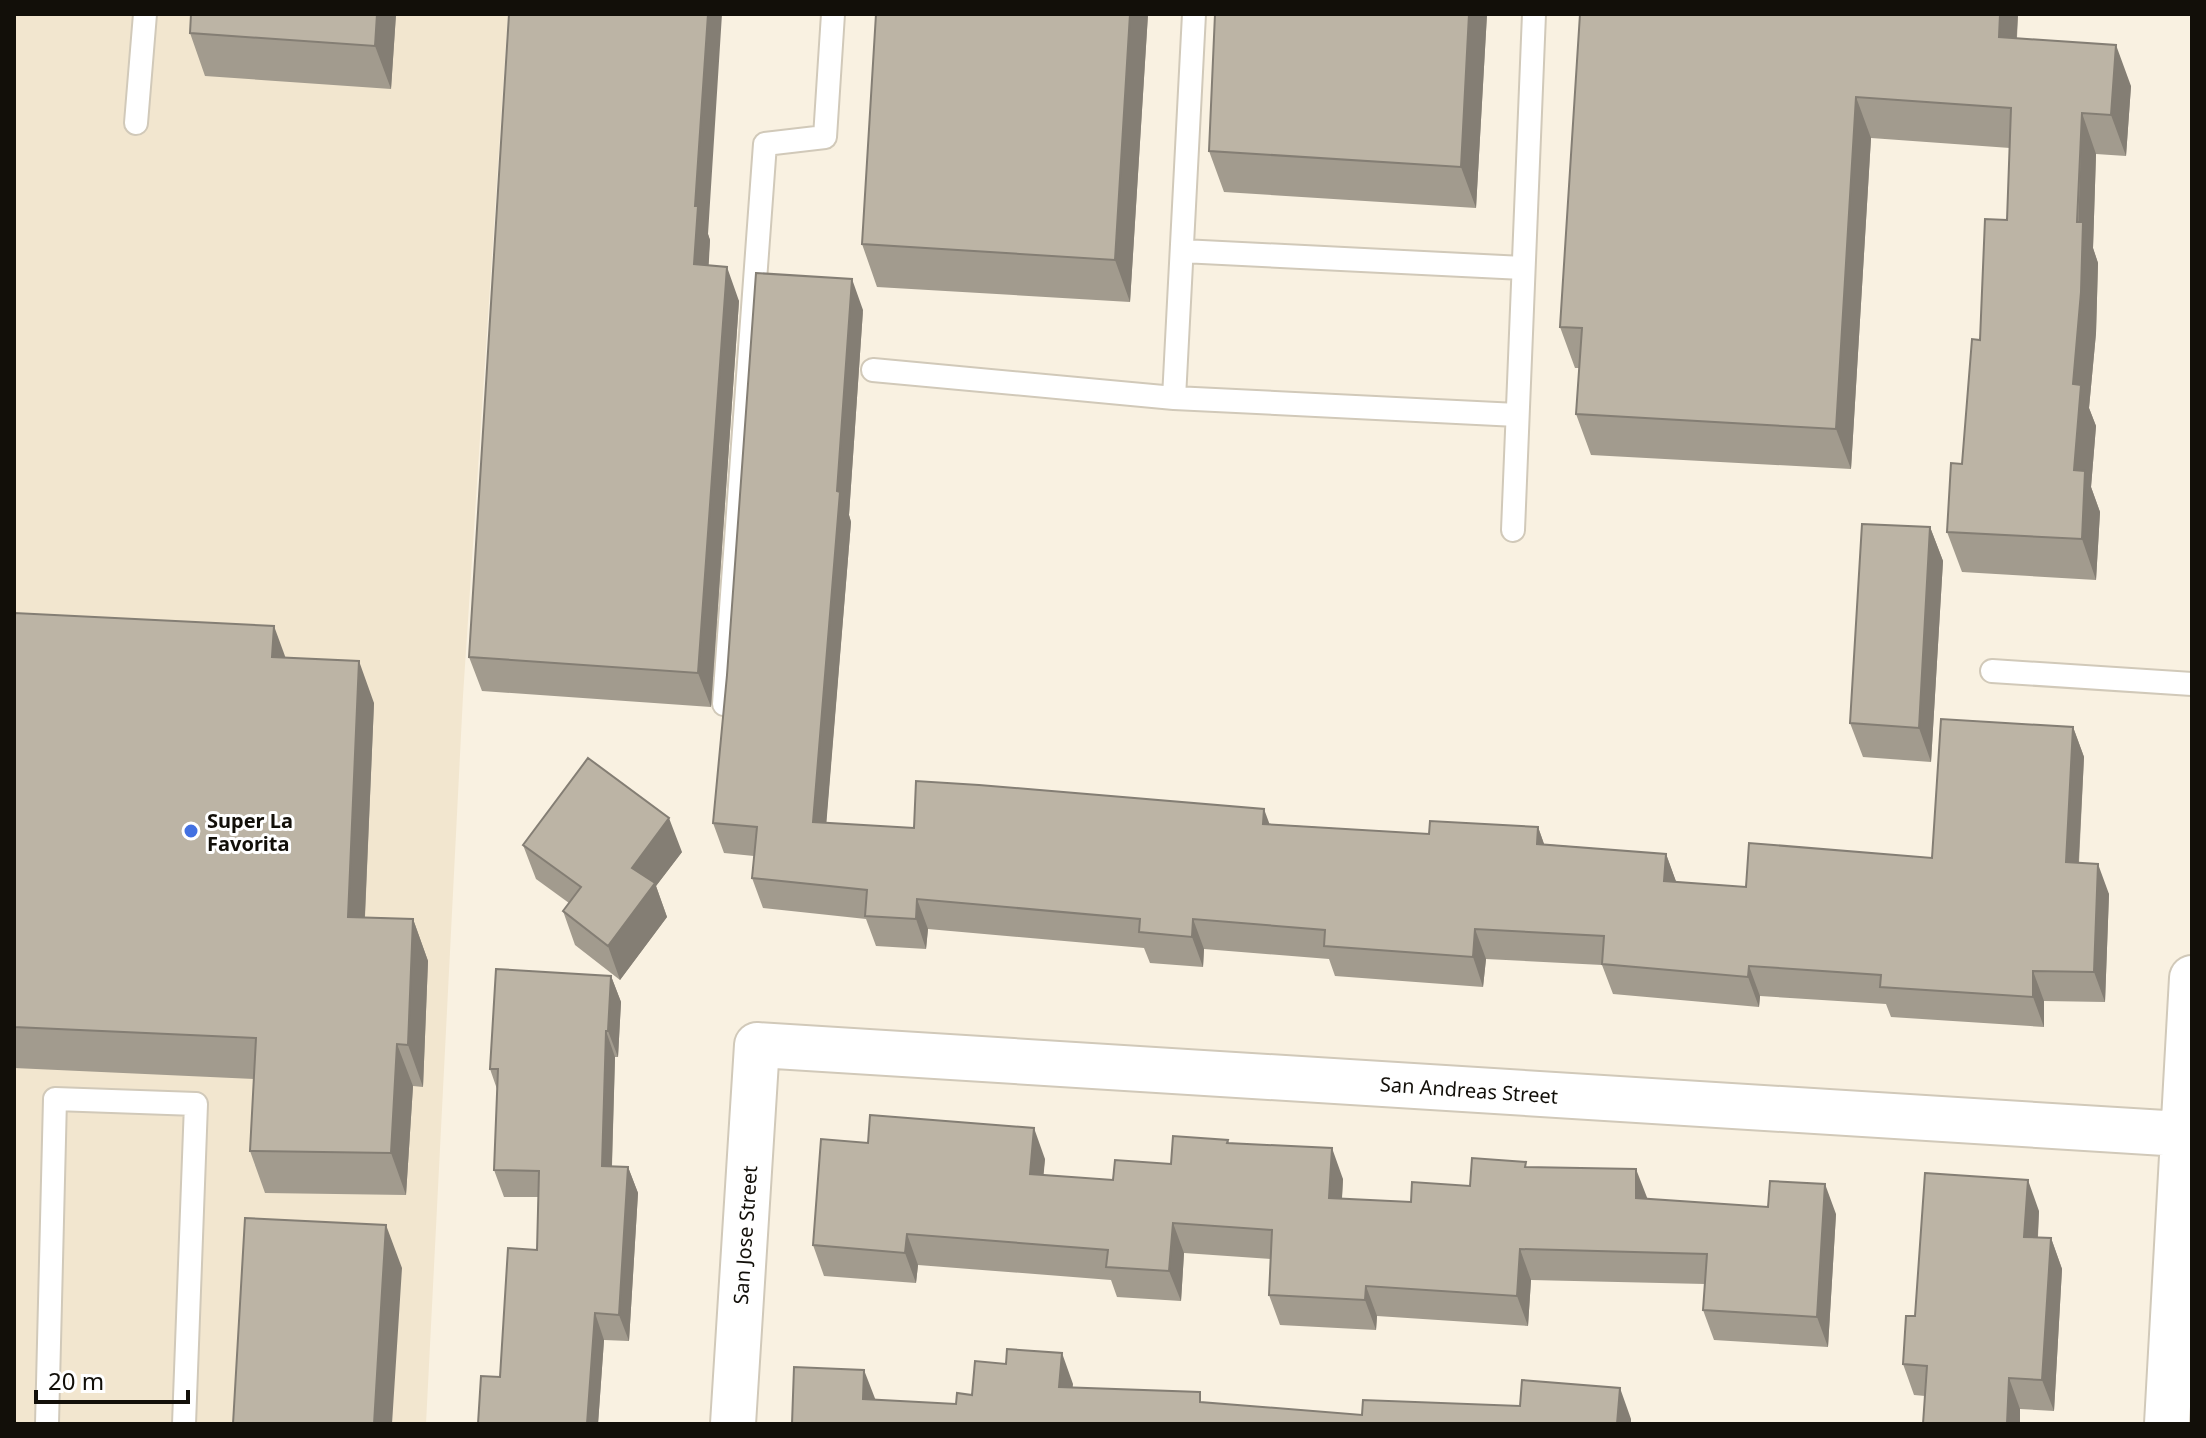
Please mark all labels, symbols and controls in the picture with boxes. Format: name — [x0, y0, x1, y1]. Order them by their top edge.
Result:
place label: Super La Favorita — [207, 807, 293, 857]
marker: Super La Favorita — [182, 822, 200, 840]
street label: San Andreas Street — [1379, 1070, 1559, 1110]
street label: San Jose Street — [727, 1165, 763, 1305]
scale bar — [36, 1354, 188, 1404]
text: 20 m — [48, 1364, 104, 1397]

